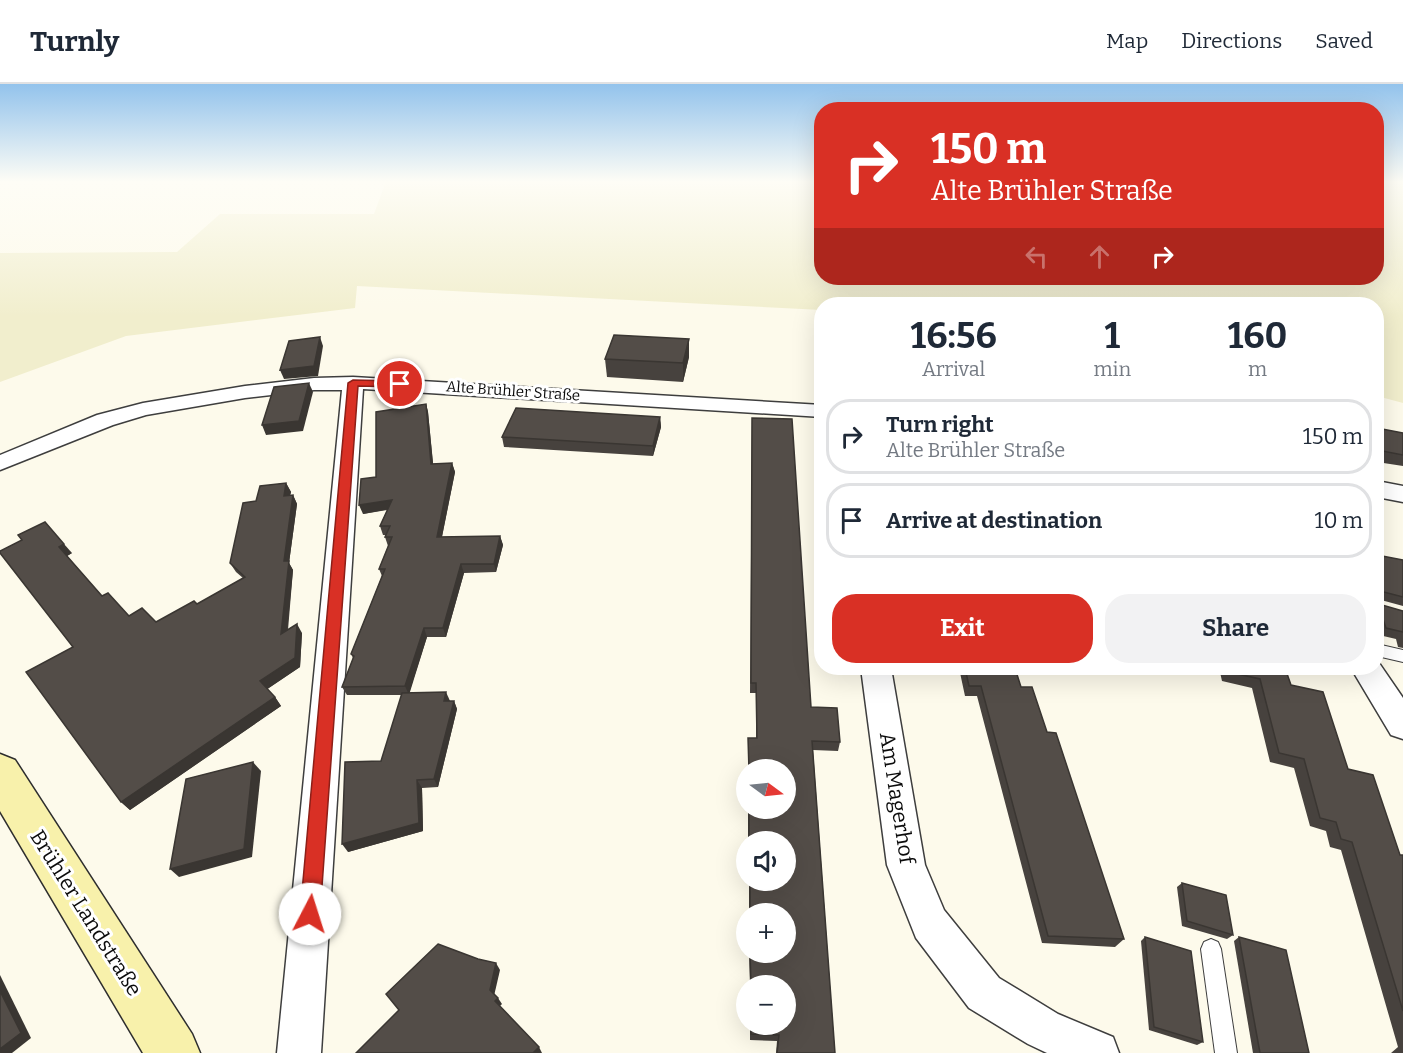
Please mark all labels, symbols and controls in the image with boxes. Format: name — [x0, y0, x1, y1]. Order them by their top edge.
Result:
text: Turnly — [30, 25, 119, 58]
text: Map — [1106, 28, 1148, 54]
text: Directions — [1181, 28, 1282, 54]
text: Saved — [1315, 28, 1373, 54]
text: 150 m — [931, 124, 1046, 174]
icon: right — [832, 126, 910, 204]
text: Alte Brühler Straße — [931, 175, 1173, 207]
icon: left — [1020, 240, 1053, 273]
icon: ahead — [1083, 240, 1116, 273]
icon: right — [1146, 240, 1179, 273]
text: 16:56 — [911, 314, 997, 358]
text: 1 — [1104, 314, 1120, 358]
text: 160 — [1228, 314, 1287, 358]
text: Arrival — [922, 357, 985, 381]
text: min — [1093, 357, 1131, 381]
text: m — [1248, 357, 1267, 381]
pin — [374, 358, 425, 409]
icon: arrive — [383, 367, 416, 400]
street label: Alte Brühler Straße — [445, 377, 581, 405]
text: Turn right — [886, 411, 994, 438]
icon: right — [835, 420, 868, 453]
text: 150 m — [1303, 423, 1363, 450]
text: Alte Brühler Straße — [886, 438, 1065, 462]
icon: arrive — [835, 504, 868, 537]
text: Arrive at destination — [886, 507, 1102, 534]
text: 10 m — [1315, 507, 1363, 534]
button: Exit — [832, 594, 1093, 663]
button: Share — [1105, 594, 1366, 663]
street label: Am Magerhof — [874, 730, 920, 867]
north arrow — [736, 759, 796, 819]
map controls — [736, 759, 796, 1035]
street label: Brühler Landstraße — [24, 825, 148, 1001]
button: sound — [736, 831, 796, 891]
position arrow — [278, 882, 342, 946]
button: + — [736, 903, 796, 963]
button: − — [736, 975, 796, 1035]

